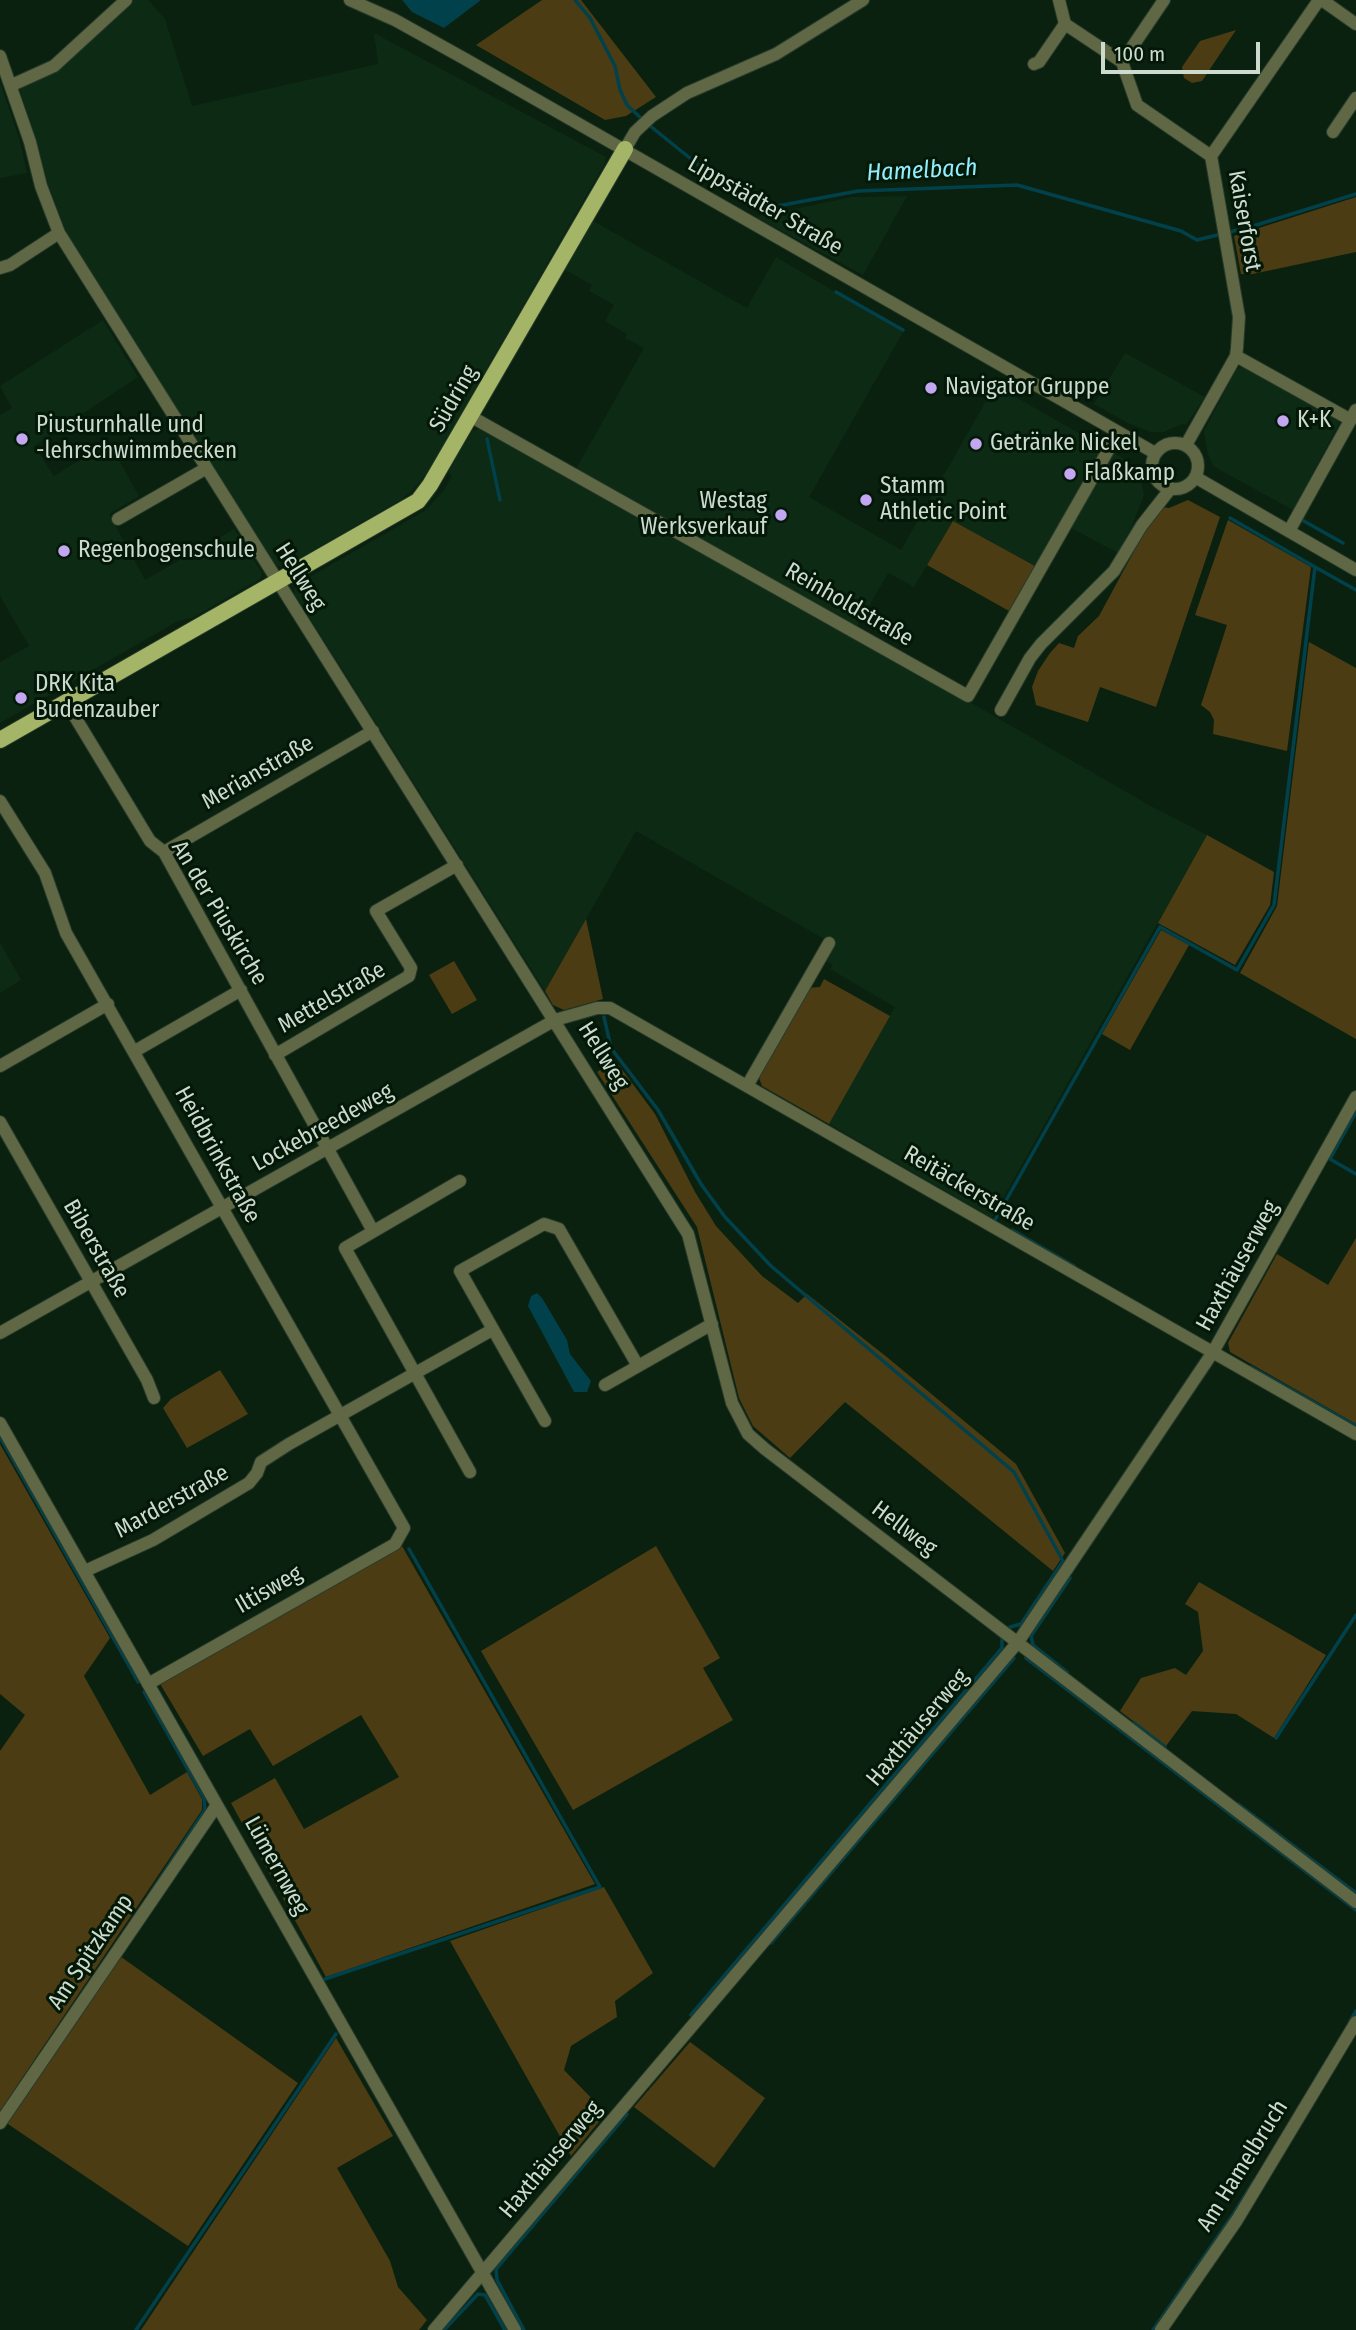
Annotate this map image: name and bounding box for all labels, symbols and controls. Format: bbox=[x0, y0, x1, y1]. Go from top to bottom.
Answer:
scale bar bbox=[1104, 28, 1263, 72]
text: 100 m bbox=[1114, 41, 1165, 67]
street label: Lippstädter Straße bbox=[683, 150, 847, 262]
water label: Hamelbach bbox=[866, 154, 978, 188]
street label: Kaiserforst bbox=[1222, 168, 1266, 274]
street label: Südring bbox=[424, 361, 484, 437]
place label: Navigator Gruppe bbox=[945, 374, 1109, 402]
marker: Navigator Gruppe bbox=[923, 380, 939, 396]
place label: K+K bbox=[1297, 407, 1331, 435]
place label: Piusturnhalle und -lehrschwimmbecken bbox=[36, 412, 237, 466]
marker: K+K bbox=[1275, 413, 1291, 429]
place label: Getränke Nickel bbox=[990, 430, 1138, 458]
marker: Piusturnhalle und -lehrschwimmbecken bbox=[14, 431, 30, 447]
marker: Getränke Nickel bbox=[968, 436, 984, 452]
place label: Flaßkamp bbox=[1084, 460, 1175, 488]
marker: Flaßkamp bbox=[1062, 466, 1078, 482]
place label: Stamm Athletic Point bbox=[880, 473, 1006, 527]
place label: Westag Werksverkauf bbox=[640, 488, 767, 542]
marker: Stamm Athletic Point bbox=[858, 492, 874, 508]
marker: Westag Werksverkauf bbox=[773, 507, 789, 523]
place label: Regenbogenschule bbox=[78, 537, 255, 565]
street label: Hellweg bbox=[269, 538, 331, 616]
marker: Regenbogenschule bbox=[56, 543, 72, 559]
street label: Reinholdstraße bbox=[780, 557, 918, 653]
place label: DRK Kita Budenzauber bbox=[35, 671, 159, 725]
marker: DRK Kita Budenzauber bbox=[13, 690, 29, 706]
street label: Merianstraße bbox=[197, 730, 319, 816]
street label: An der Piuskirche bbox=[165, 836, 273, 990]
street label: Mettelstraße bbox=[273, 956, 391, 1040]
street label: Hellweg bbox=[572, 1017, 634, 1095]
street label: Lockebreedeweg bbox=[248, 1078, 398, 1178]
street label: Heidbrinkstraße bbox=[168, 1082, 266, 1228]
street label: Reitäckerstraße bbox=[898, 1140, 1040, 1238]
street label: Biberstraße bbox=[57, 1195, 135, 1303]
street label: Haxthäuserweg bbox=[1191, 1196, 1285, 1336]
street label: Marderstraße bbox=[110, 1459, 234, 1545]
street label: Hellweg bbox=[866, 1496, 942, 1562]
street label: Iltisweg bbox=[231, 1560, 307, 1620]
street label: Haxthäuserweg bbox=[861, 1664, 975, 1792]
street label: Lümernweg bbox=[238, 1812, 314, 1920]
street label: Am Spitzkamp bbox=[42, 1889, 140, 2015]
street label: Am Hamelbruch bbox=[1192, 2095, 1294, 2237]
street label: Haxthäuserweg bbox=[494, 2096, 608, 2224]

